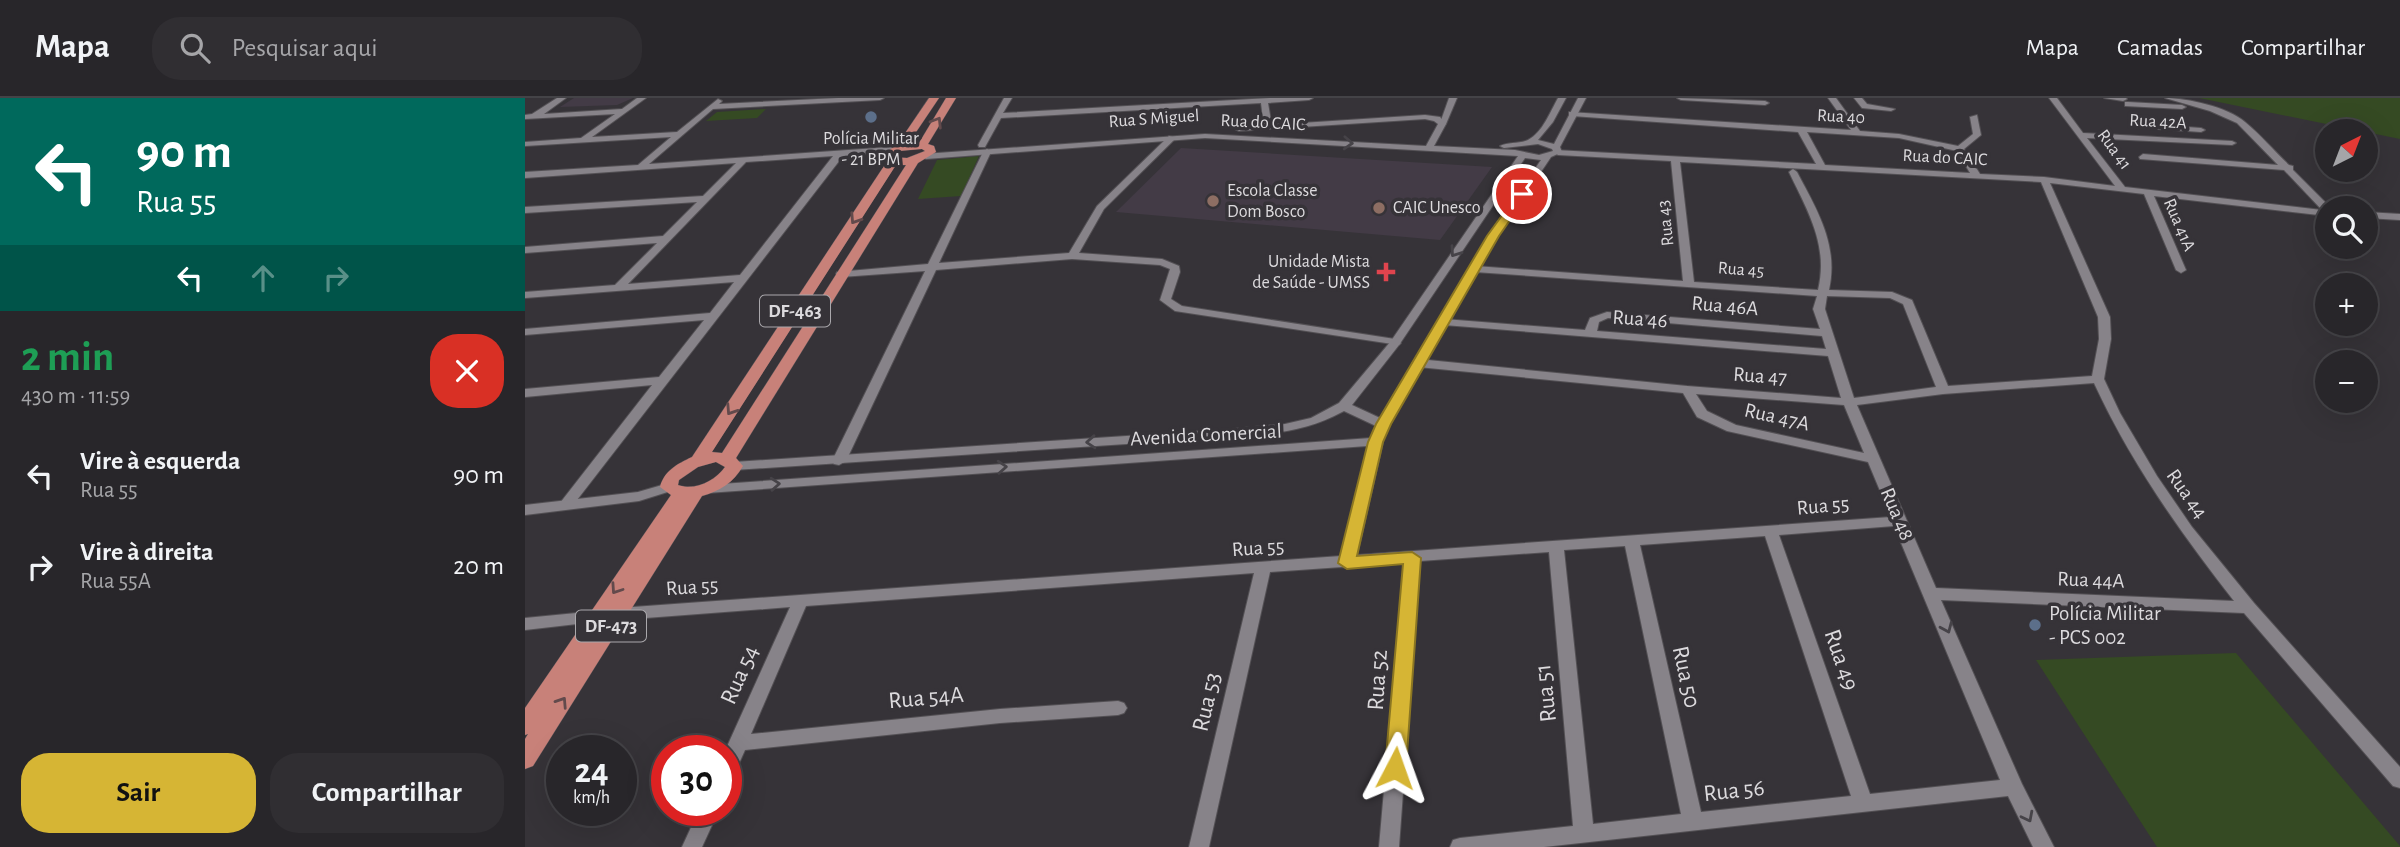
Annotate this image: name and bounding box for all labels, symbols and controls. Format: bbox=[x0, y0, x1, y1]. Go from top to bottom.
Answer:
search box bbox=[152, 17, 642, 80]
icon: search bbox=[176, 29, 214, 67]
text: Mapa bbox=[35, 31, 110, 64]
text: Pesquisar aqui bbox=[232, 35, 378, 61]
text: Mapa bbox=[2026, 36, 2079, 60]
text: Camadas bbox=[2117, 36, 2203, 60]
text: Compartilhar bbox=[2241, 36, 2365, 60]
street label: Rua S Miguel bbox=[1108, 107, 1200, 131]
street label: Rua 40 bbox=[1816, 107, 1866, 127]
marker: Polícia Militar - 21 BPM bbox=[863, 109, 879, 125]
street label: Rua do CAIC bbox=[1220, 112, 1306, 134]
street label: Rua 42A bbox=[2129, 112, 2188, 133]
one-way arrow bbox=[928, 116, 941, 129]
north arrow bbox=[2315, 119, 2378, 182]
map controls bbox=[2315, 119, 2378, 413]
icon: left bbox=[21, 126, 112, 217]
street label: Rua 41 bbox=[2094, 127, 2134, 173]
text: 90 m bbox=[136, 128, 232, 177]
place label: Polícia Militar - 21 BPM bbox=[823, 130, 919, 169]
one-way arrow bbox=[1343, 135, 1354, 150]
street label: Rua do CAIC bbox=[1902, 147, 1988, 169]
pin bbox=[1492, 164, 1552, 224]
icon: arrive bbox=[1503, 175, 1541, 213]
place label: Escola Classe Dom Bosco bbox=[1227, 182, 1318, 221]
text: Rua 55 bbox=[136, 186, 216, 218]
marker: Escola Classe Dom Bosco bbox=[1205, 193, 1221, 209]
street label: Rua 41A bbox=[2160, 196, 2198, 255]
button: search bbox=[2315, 196, 2378, 259]
place label: CAIC Unesco bbox=[1393, 199, 1481, 217]
street label: Rua 43 bbox=[1655, 199, 1677, 247]
marker: CAIC Unesco bbox=[1371, 200, 1387, 216]
one-way arrow bbox=[850, 211, 863, 224]
one-way arrow bbox=[1451, 244, 1463, 257]
place label: Unidade Mista de Saúde - UMSS bbox=[1252, 253, 1370, 292]
icon: left bbox=[171, 259, 209, 297]
icon: ahead bbox=[244, 259, 282, 297]
icon: right bbox=[317, 259, 355, 297]
street label: Rua 45 bbox=[1717, 259, 1765, 281]
marker: Unidade Mista de Saúde - UMSS bbox=[1376, 262, 1396, 282]
button: + bbox=[2315, 273, 2378, 336]
street label: Rua 46A bbox=[1691, 293, 1759, 319]
road number: DF-463 bbox=[760, 295, 830, 326]
street label: Rua 46 bbox=[1612, 307, 1668, 331]
button: close bbox=[430, 334, 504, 408]
text: 2 min bbox=[21, 336, 114, 378]
button: − bbox=[2315, 350, 2378, 413]
street label: Rua 47 bbox=[1732, 364, 1788, 388]
text: 430 m · 11:59 bbox=[21, 385, 130, 408]
street label: Rua 47A bbox=[1742, 399, 1812, 435]
one-way arrow bbox=[726, 402, 739, 415]
street label: Avenida Comercial bbox=[1130, 421, 1282, 449]
one-way arrow bbox=[1085, 434, 1096, 449]
text: Vire à esquerda bbox=[80, 448, 241, 474]
icon: left bbox=[21, 457, 59, 495]
one-way arrow bbox=[996, 460, 1007, 475]
text: 90 m bbox=[453, 462, 504, 488]
street label: Rua 44 bbox=[2163, 465, 2211, 523]
one-way arrow bbox=[770, 476, 781, 491]
text: Rua 55 bbox=[80, 479, 138, 502]
street label: Rua 48 bbox=[1877, 485, 1917, 543]
street label: Rua 55 bbox=[1796, 493, 1850, 519]
street label: Rua 55 bbox=[1231, 536, 1285, 560]
text: Vire à direita bbox=[80, 539, 214, 565]
icon: right bbox=[21, 548, 59, 586]
text: 20 m bbox=[453, 553, 504, 579]
street label: Rua 44A bbox=[2057, 568, 2125, 592]
text: Rua 55A bbox=[80, 570, 151, 593]
street label: Rua 55 bbox=[665, 575, 719, 599]
one-way arrow bbox=[612, 581, 624, 594]
place label: Polícia Militar - PCS 002 bbox=[2049, 603, 2161, 648]
road number: DF-473 bbox=[576, 610, 646, 642]
marker: Polícia Militar - PCS 002 bbox=[2027, 617, 2043, 633]
one-way arrow bbox=[1939, 621, 1953, 634]
street label: Rua 49 bbox=[1819, 626, 1863, 694]
street label: Rua 54 bbox=[716, 642, 764, 708]
street label: Rua 50 bbox=[1668, 644, 1704, 710]
street label: Rua 52 bbox=[1364, 649, 1392, 711]
street label: Rua 51 bbox=[1531, 663, 1561, 723]
street label: Rua 53 bbox=[1189, 670, 1225, 734]
street label: Rua 54A bbox=[887, 683, 965, 713]
one-way arrow bbox=[554, 696, 567, 709]
position arrow bbox=[1358, 731, 1432, 805]
speed limit sign: 30 bbox=[651, 735, 742, 826]
button: Sair bbox=[21, 753, 256, 833]
button: Compartilhar bbox=[270, 753, 504, 833]
text: 24 bbox=[574, 754, 609, 789]
street label: Rua 56 bbox=[1702, 776, 1766, 806]
text: km/h bbox=[573, 789, 610, 807]
one-way arrow bbox=[2020, 810, 2034, 822]

